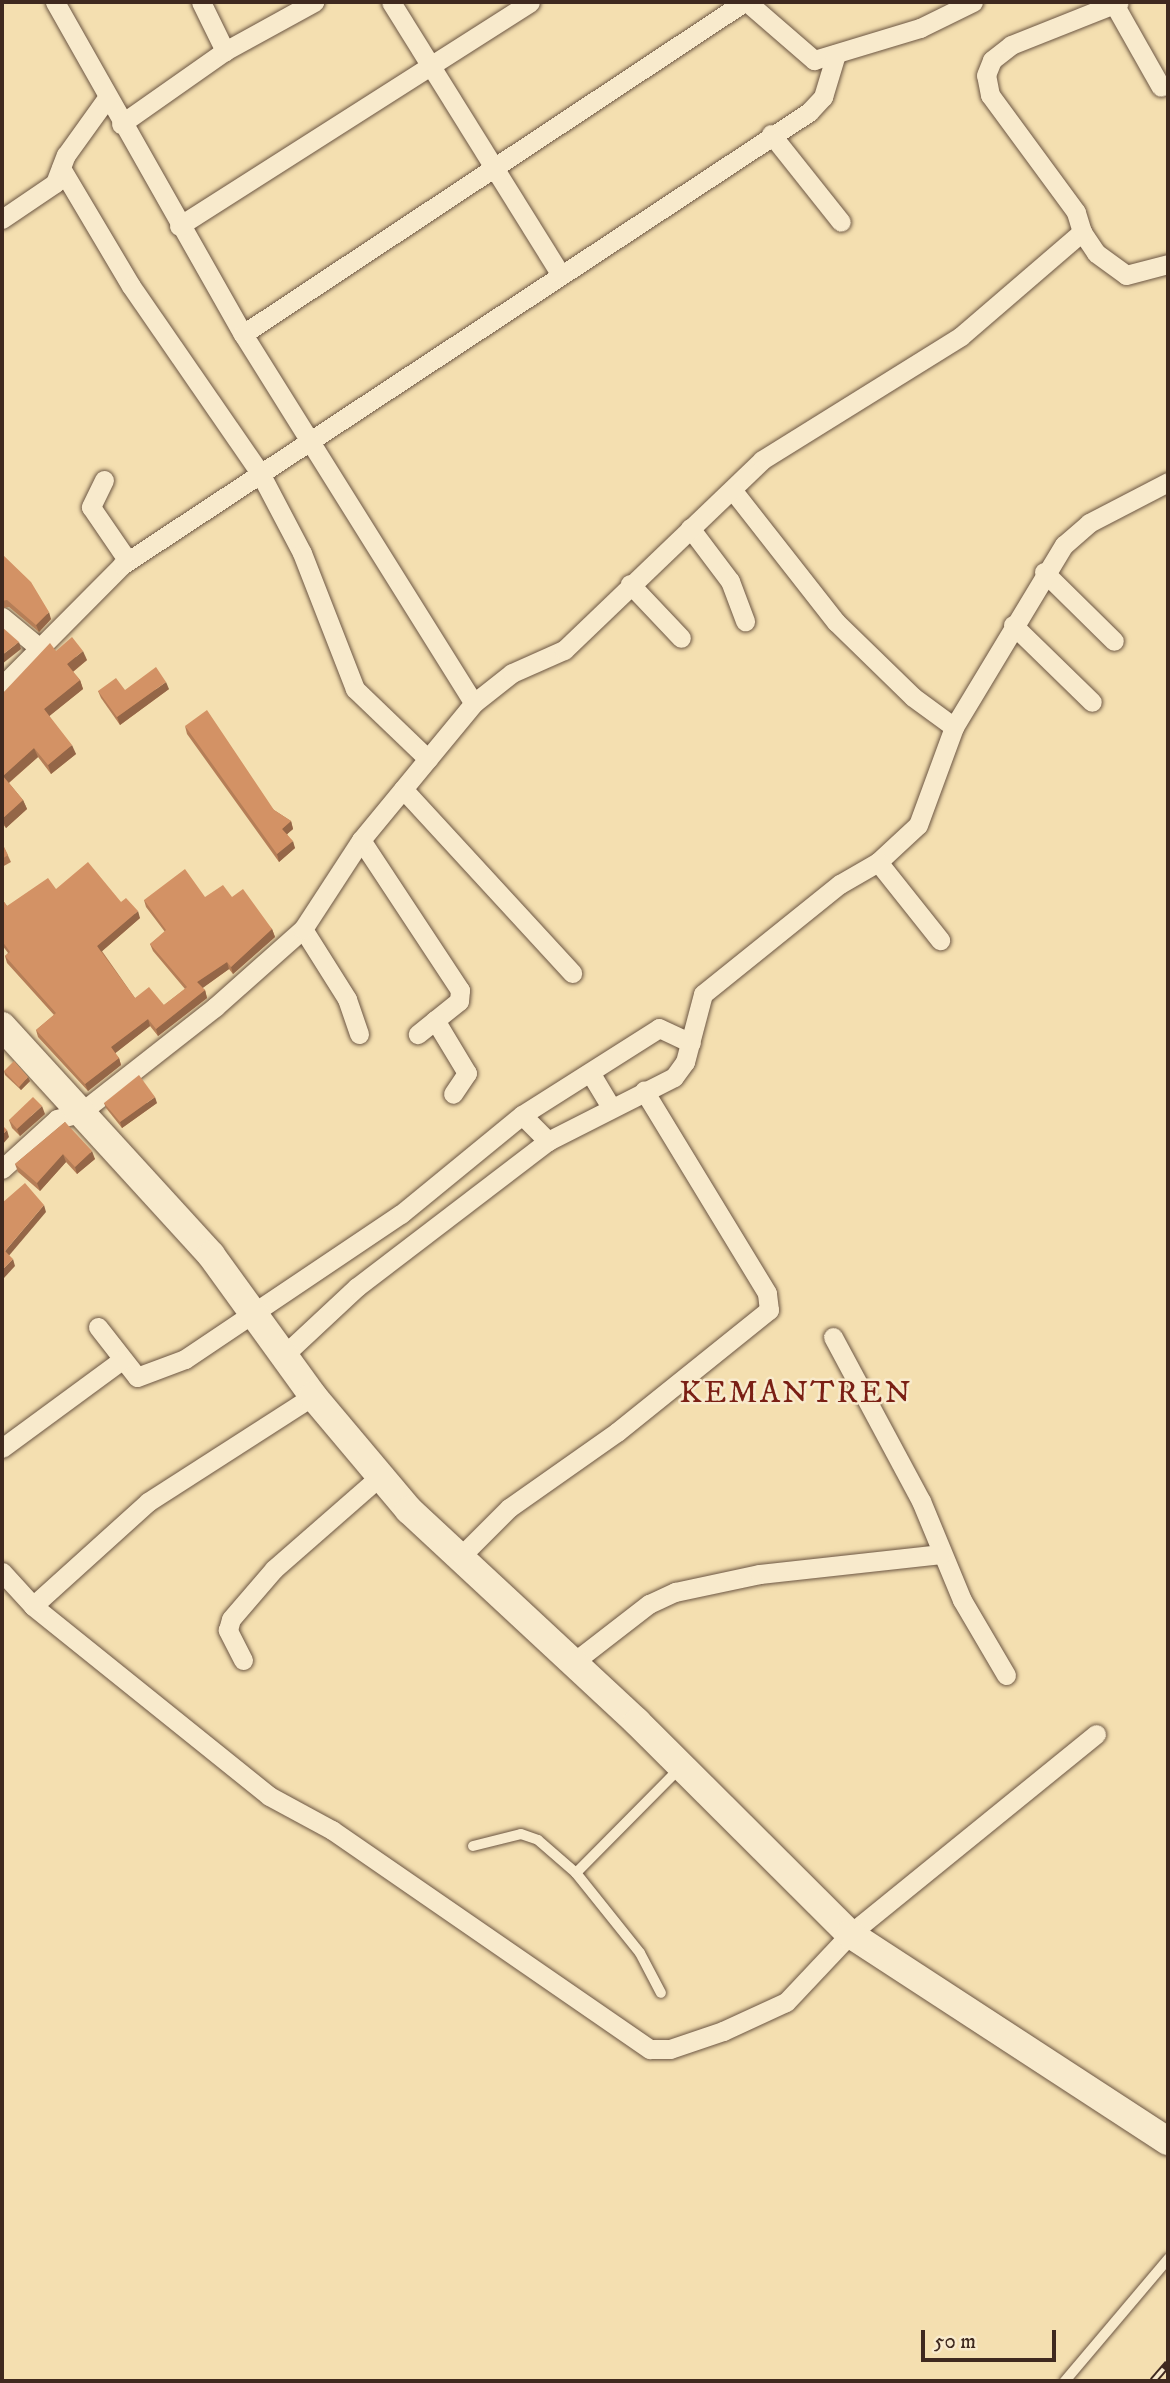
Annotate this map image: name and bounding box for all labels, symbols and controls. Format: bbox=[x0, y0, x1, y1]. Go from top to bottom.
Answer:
district label: KEMANTREN bbox=[680, 1374, 912, 1412]
scale bar bbox=[925, 2316, 1060, 2360]
text: 50 m bbox=[934, 2329, 976, 2355]

